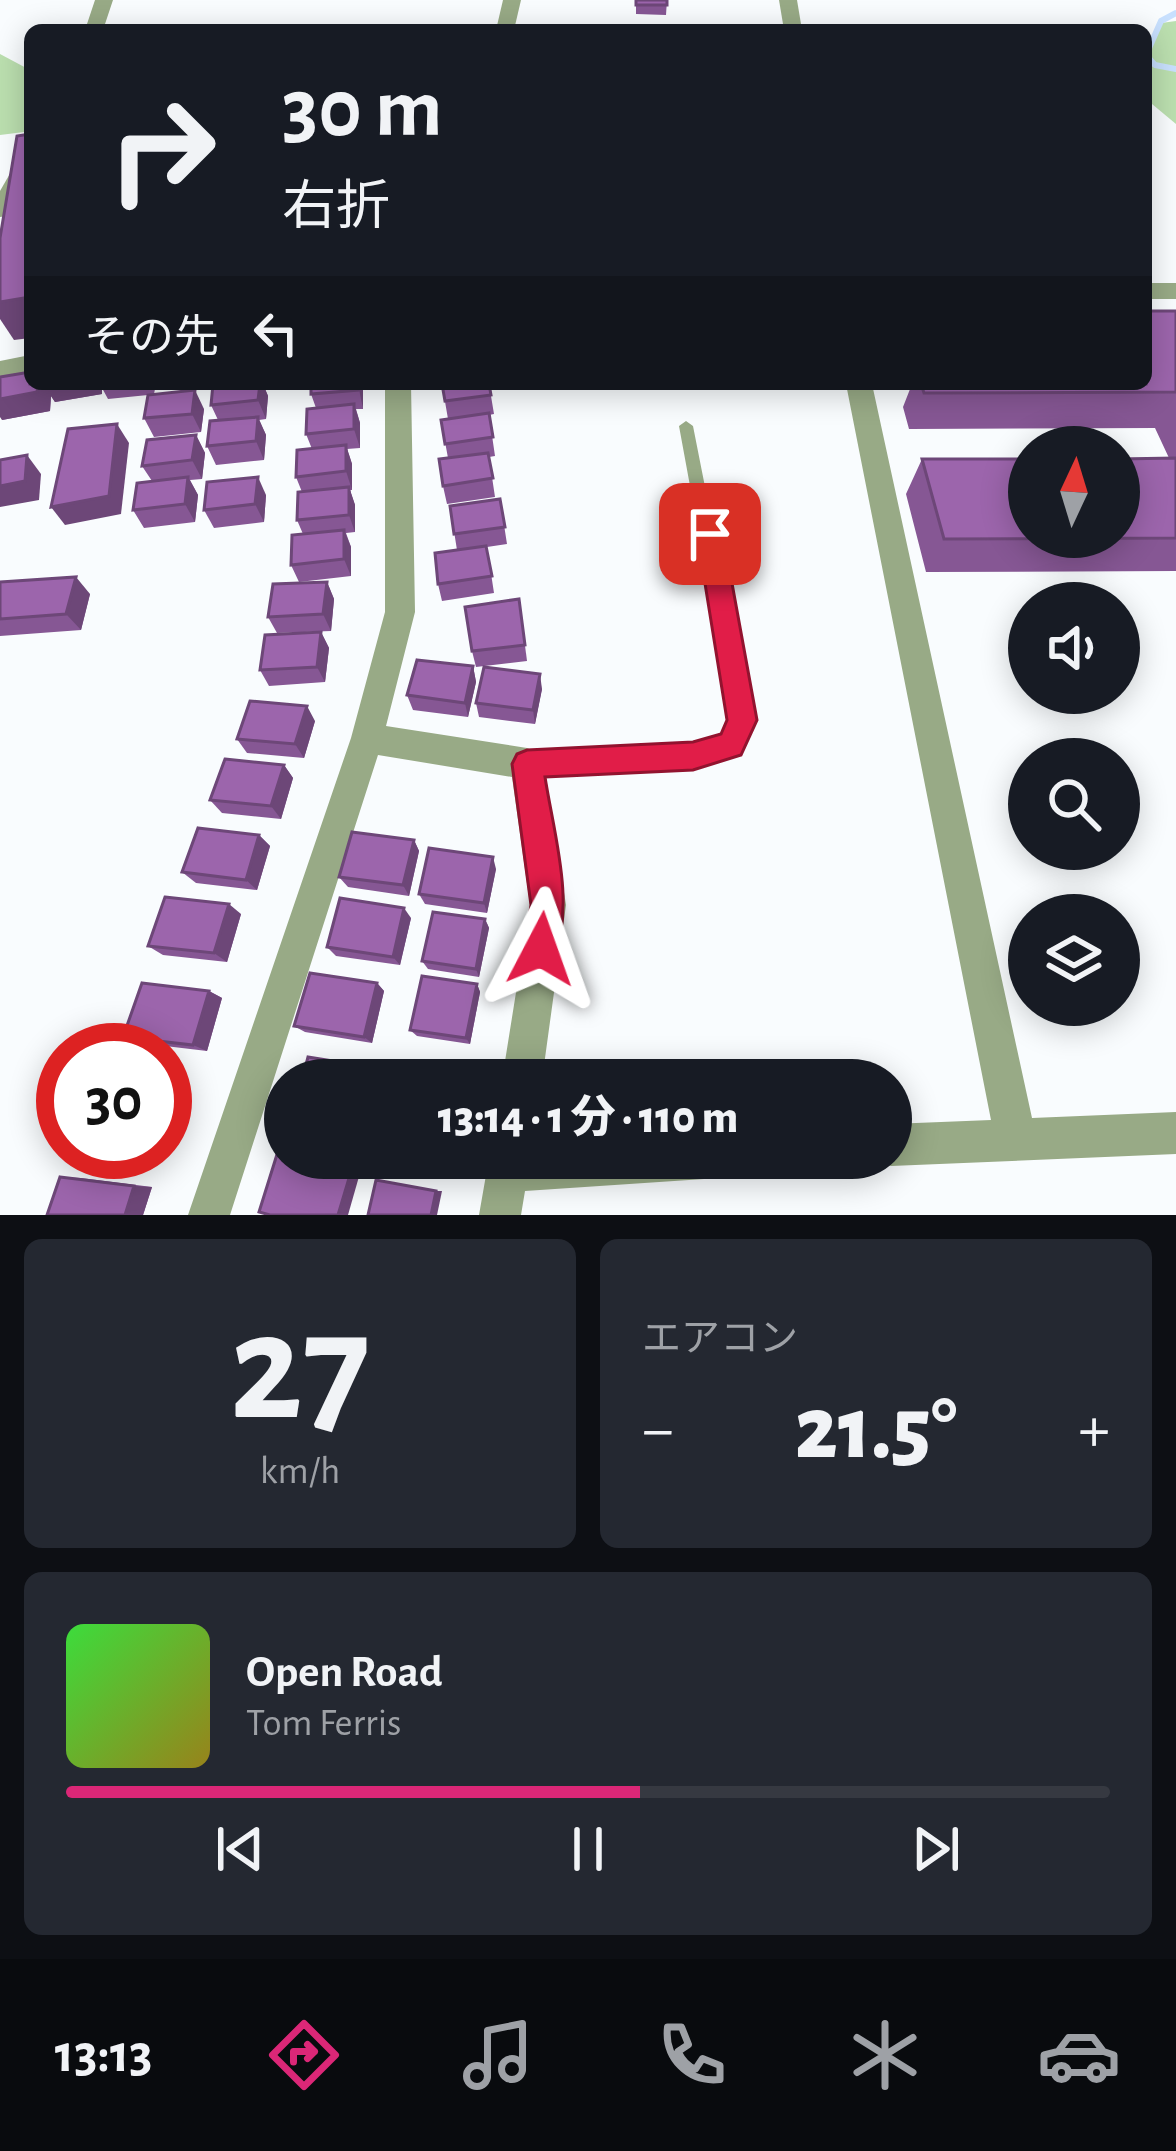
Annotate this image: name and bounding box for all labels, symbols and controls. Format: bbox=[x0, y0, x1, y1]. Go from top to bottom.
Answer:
text: 30 m bbox=[282, 68, 442, 152]
icon: right bbox=[84, 72, 240, 228]
text: 右折 bbox=[282, 181, 390, 235]
icon: left bbox=[243, 300, 309, 366]
text: その先 bbox=[84, 316, 219, 361]
north arrow bbox=[1008, 426, 1140, 558]
map controls bbox=[1008, 426, 1140, 1026]
pin bbox=[659, 483, 761, 585]
icon: arrive bbox=[677, 501, 743, 567]
button: sound bbox=[1008, 582, 1140, 714]
button: search bbox=[1008, 738, 1140, 870]
position arrow bbox=[478, 886, 604, 1012]
button: layers bbox=[1008, 894, 1140, 1026]
speed limit sign: 30 bbox=[36, 1023, 192, 1179]
text: 13:14 · 1 分 · 110 m bbox=[438, 1096, 738, 1141]
text: 27 bbox=[230, 1292, 370, 1448]
text: エアコン bbox=[642, 1320, 798, 1359]
text: 21.5° bbox=[795, 1385, 957, 1475]
text: − bbox=[642, 1397, 674, 1463]
text: + bbox=[1078, 1397, 1110, 1463]
text: km/h bbox=[260, 1452, 340, 1491]
text: Open Road bbox=[246, 1650, 443, 1695]
text: Tom Ferris bbox=[246, 1704, 402, 1743]
icon: previous bbox=[207, 1816, 273, 1882]
icon: pause bbox=[555, 1816, 621, 1882]
icon: next bbox=[903, 1816, 969, 1882]
icon: directions bbox=[262, 2013, 346, 2097]
icon: music bbox=[456, 2013, 540, 2097]
icon: phone bbox=[650, 2013, 734, 2097]
icon: climate bbox=[843, 2013, 927, 2097]
icon: car bbox=[1037, 2013, 1121, 2097]
text: 13:13 bbox=[55, 2028, 153, 2082]

